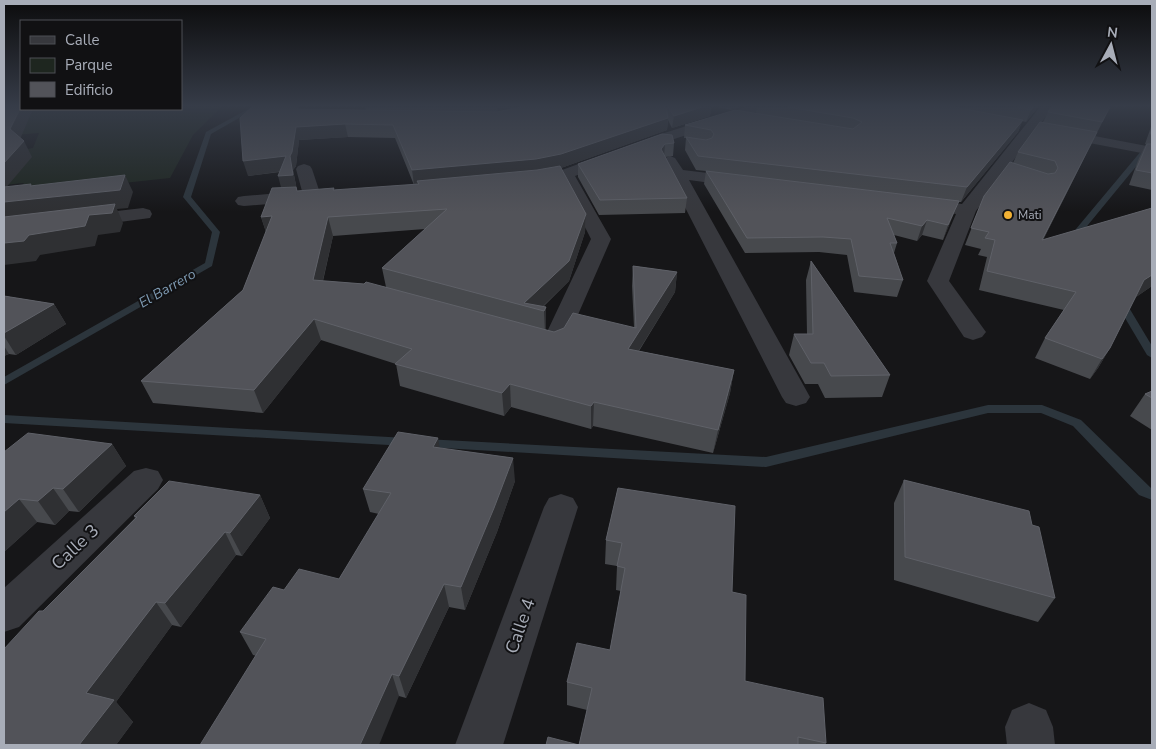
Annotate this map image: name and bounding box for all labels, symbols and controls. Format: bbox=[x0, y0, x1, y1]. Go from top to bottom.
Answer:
legend bbox=[20, 20, 182, 110]
north arrow bbox=[1086, 20, 1136, 70]
text: N bbox=[1106, 23, 1119, 43]
text: Calle bbox=[65, 30, 100, 50]
text: Parque bbox=[65, 55, 113, 75]
text: Edificio bbox=[65, 80, 113, 100]
place label: Mati bbox=[1018, 207, 1042, 223]
marker: Mati bbox=[1002, 209, 1014, 221]
water label: El Barrero bbox=[135, 264, 199, 312]
street label: Calle 3 bbox=[46, 519, 104, 575]
street label: Calle 4 bbox=[499, 595, 541, 657]

